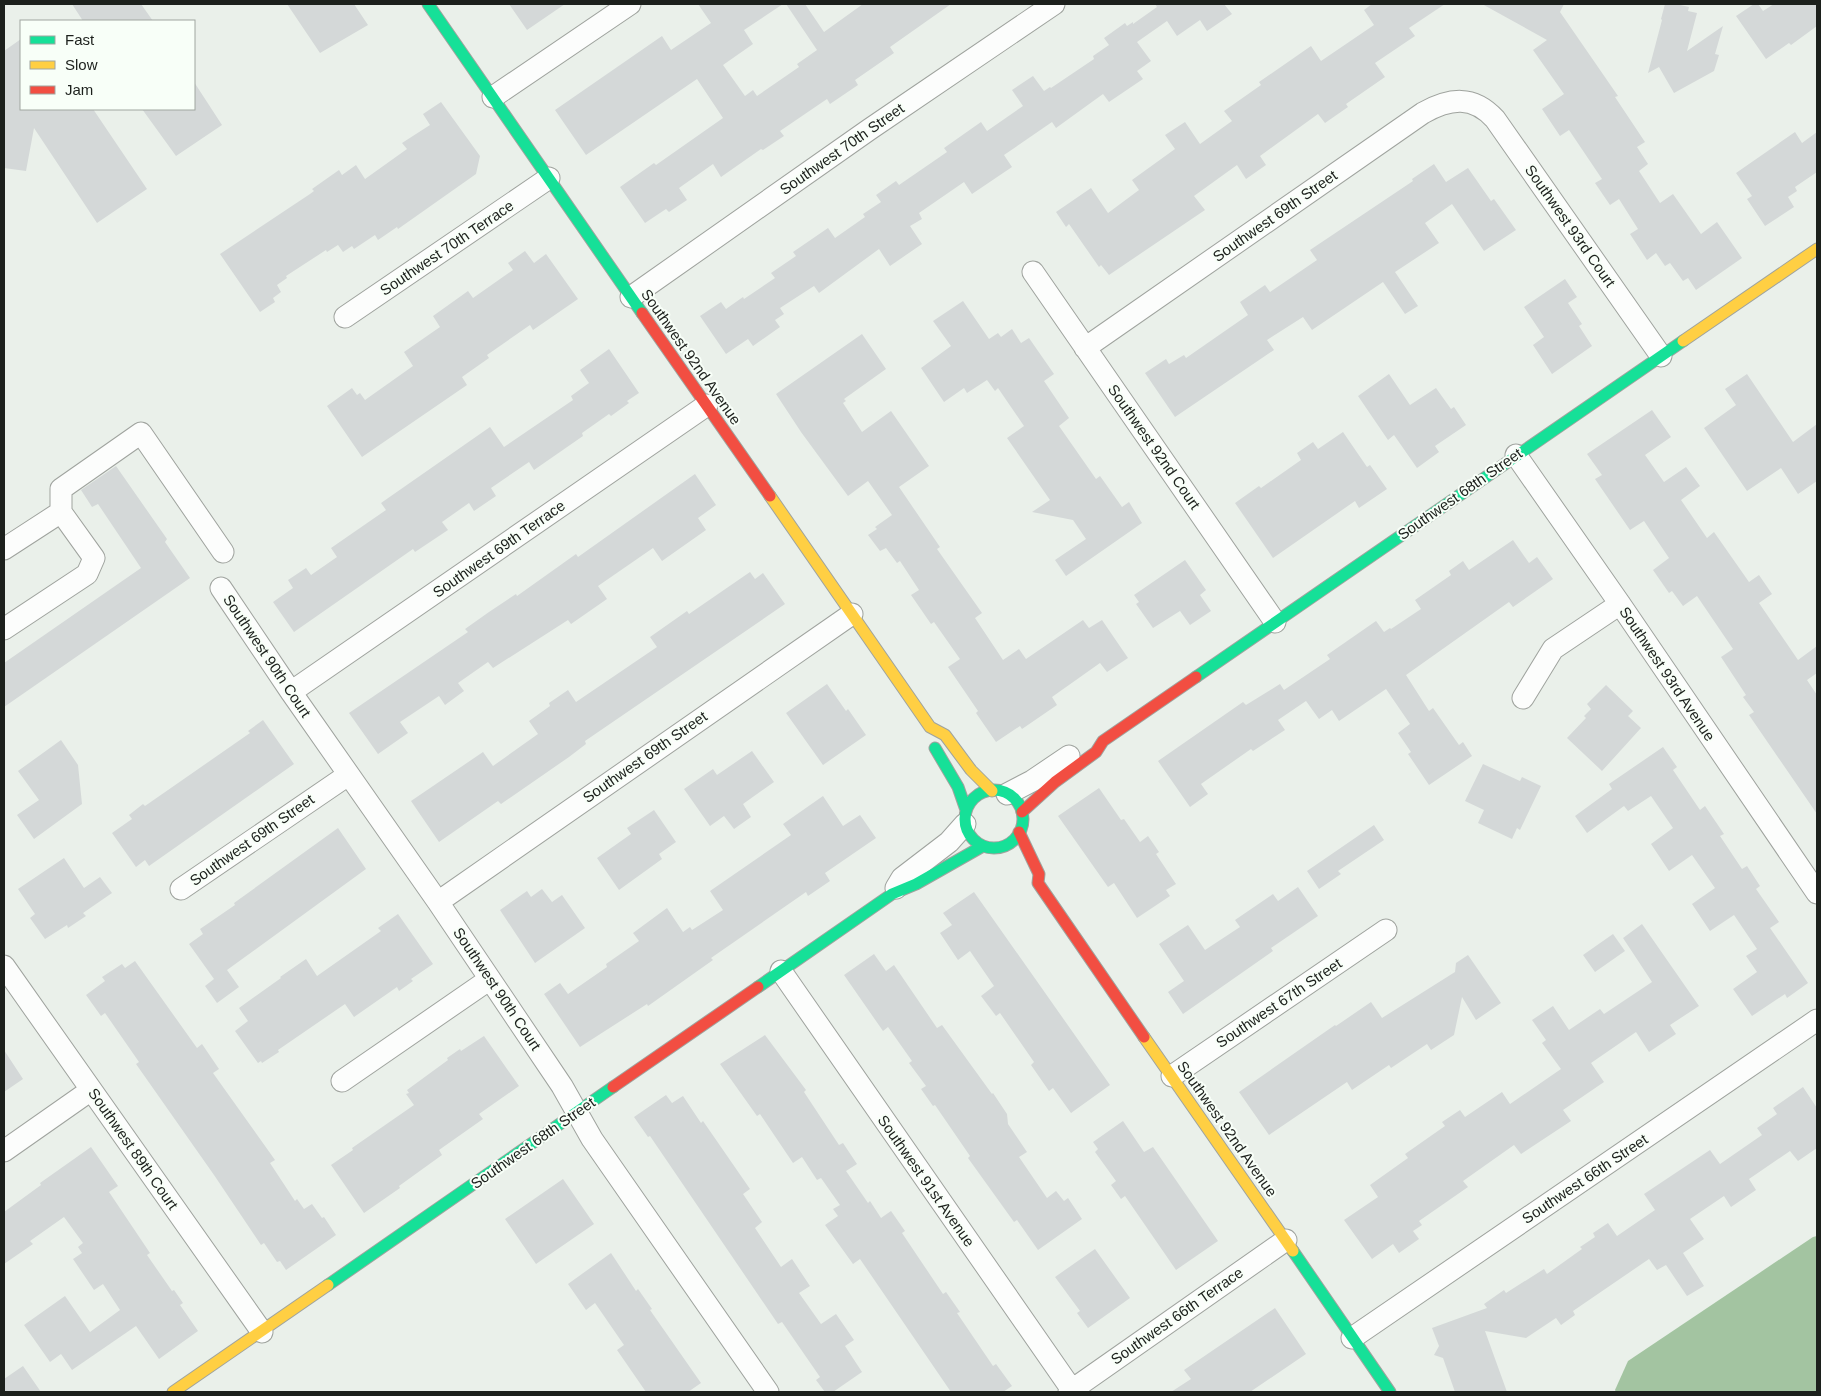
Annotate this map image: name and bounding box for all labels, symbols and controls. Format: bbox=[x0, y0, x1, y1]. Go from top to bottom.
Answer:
legend bbox=[20, 20, 195, 110]
text: Fast bbox=[65, 31, 95, 48]
text: Slow bbox=[65, 56, 98, 73]
text: Jam bbox=[65, 81, 93, 98]
street label: Southwest 70th Street bbox=[776, 99, 908, 198]
street label: Southwest 93rd Court bbox=[1522, 161, 1619, 291]
street label: Southwest 69th Street bbox=[1209, 166, 1341, 265]
street label: Southwest 70th Terrace bbox=[377, 197, 517, 299]
street label: Southwest 92nd Avenue bbox=[638, 286, 745, 428]
street label: Southwest 92nd Court bbox=[1105, 381, 1204, 513]
street label: Southwest 68th Street bbox=[1394, 444, 1526, 543]
street label: Southwest 69th Terrace bbox=[429, 497, 568, 601]
street label: Southwest 90th Court bbox=[220, 591, 315, 721]
street label: Southwest 93rd Avenue bbox=[1616, 603, 1719, 744]
street label: Southwest 69th Street bbox=[579, 707, 711, 806]
street label: Southwest 69th Street bbox=[186, 790, 318, 889]
street label: Southwest 90th Court bbox=[450, 924, 545, 1054]
street label: Southwest 67th Street bbox=[1213, 954, 1345, 1051]
street label: Southwest 92nd Avenue bbox=[1174, 1058, 1281, 1200]
street label: Southwest 89th Court bbox=[85, 1085, 182, 1213]
street label: Southwest 68th Street bbox=[467, 1093, 599, 1192]
street label: Southwest 91st Avenue bbox=[875, 1112, 978, 1250]
street label: Southwest 66th Street bbox=[1519, 1130, 1651, 1227]
street label: Southwest 66th Terrace bbox=[1107, 1264, 1246, 1368]

